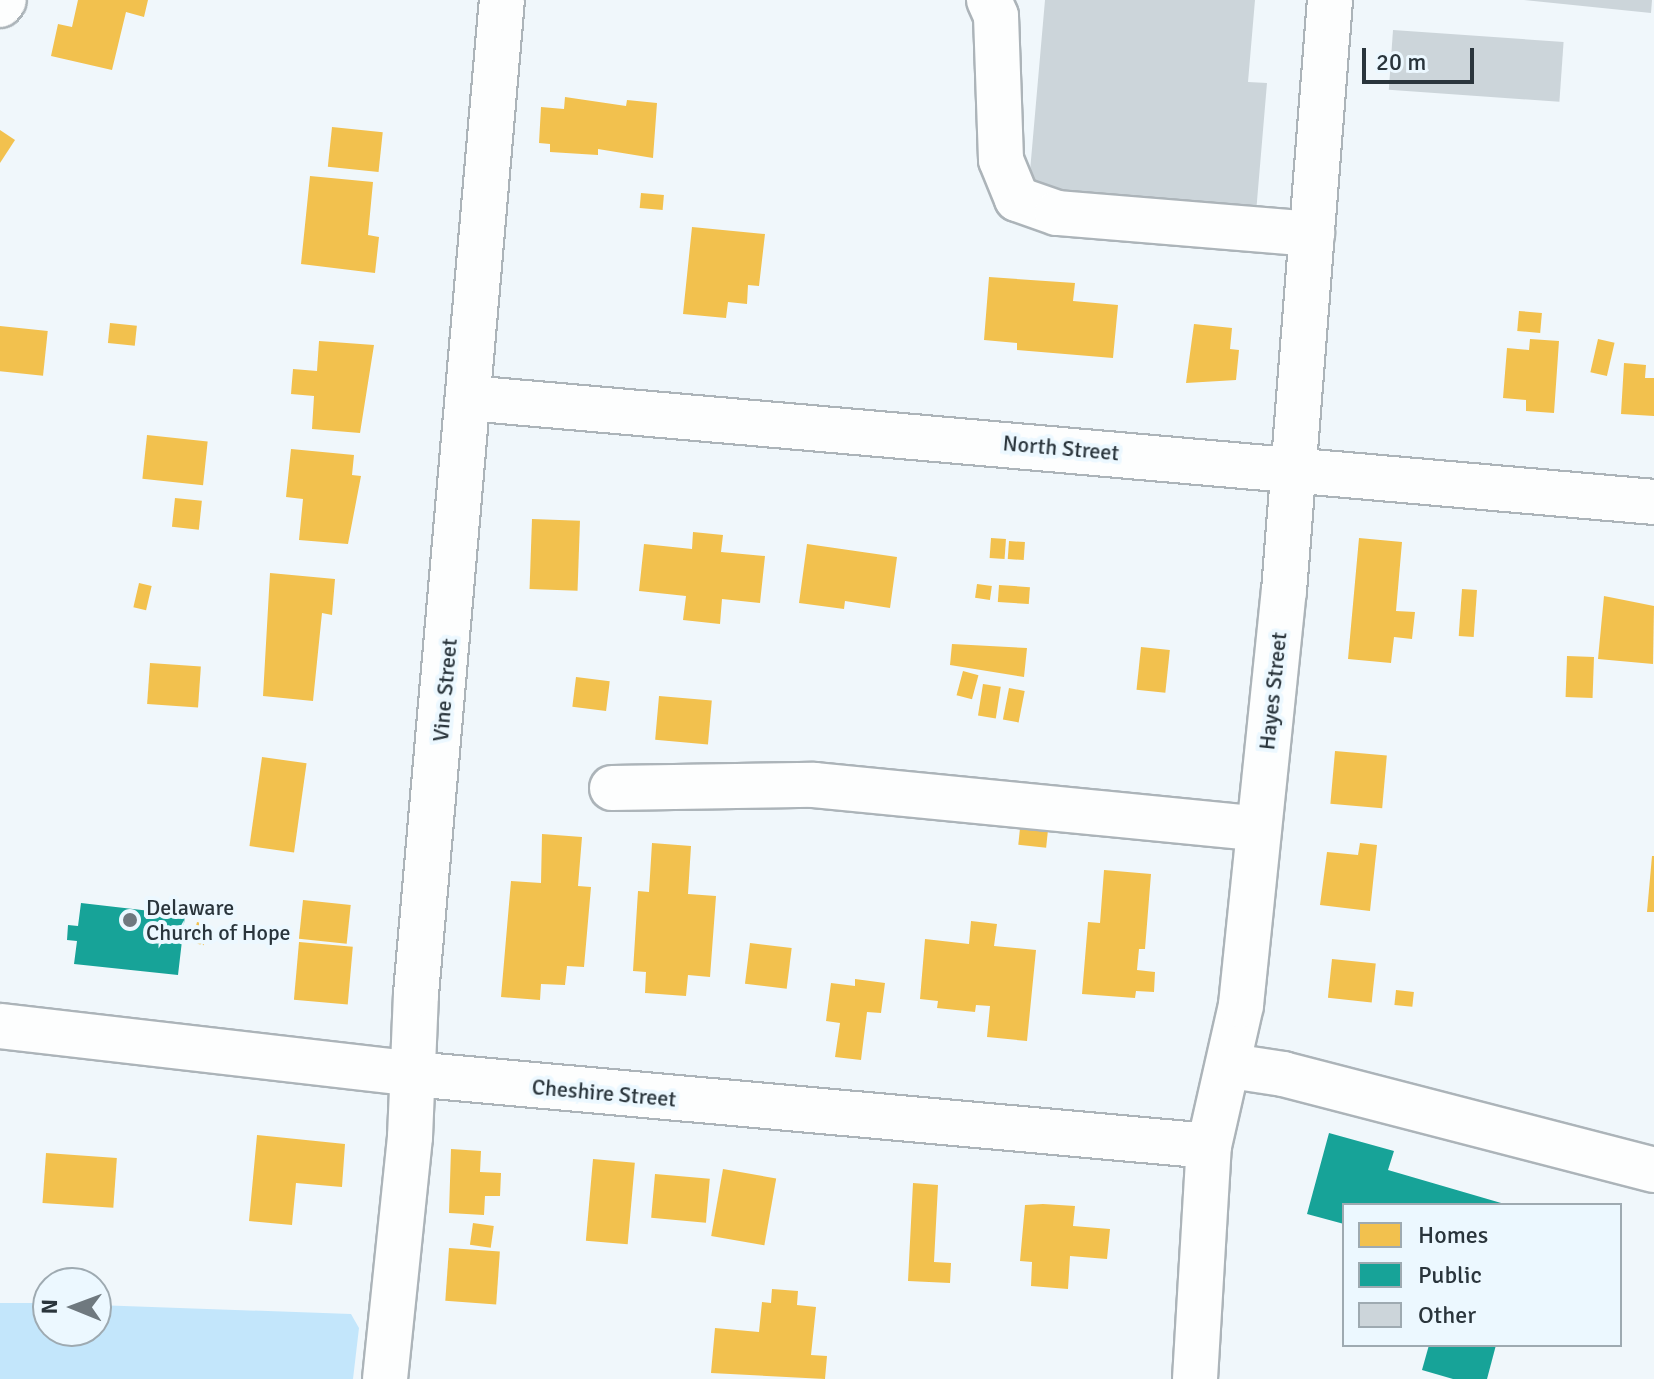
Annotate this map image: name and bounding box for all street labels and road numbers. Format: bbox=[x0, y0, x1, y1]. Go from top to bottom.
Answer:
street label: North Street bbox=[1002, 430, 1120, 466]
street label: Hayes Street bbox=[1254, 631, 1292, 751]
street label: Vine Street bbox=[427, 637, 463, 743]
street label: Cheshire Street bbox=[531, 1074, 677, 1112]

